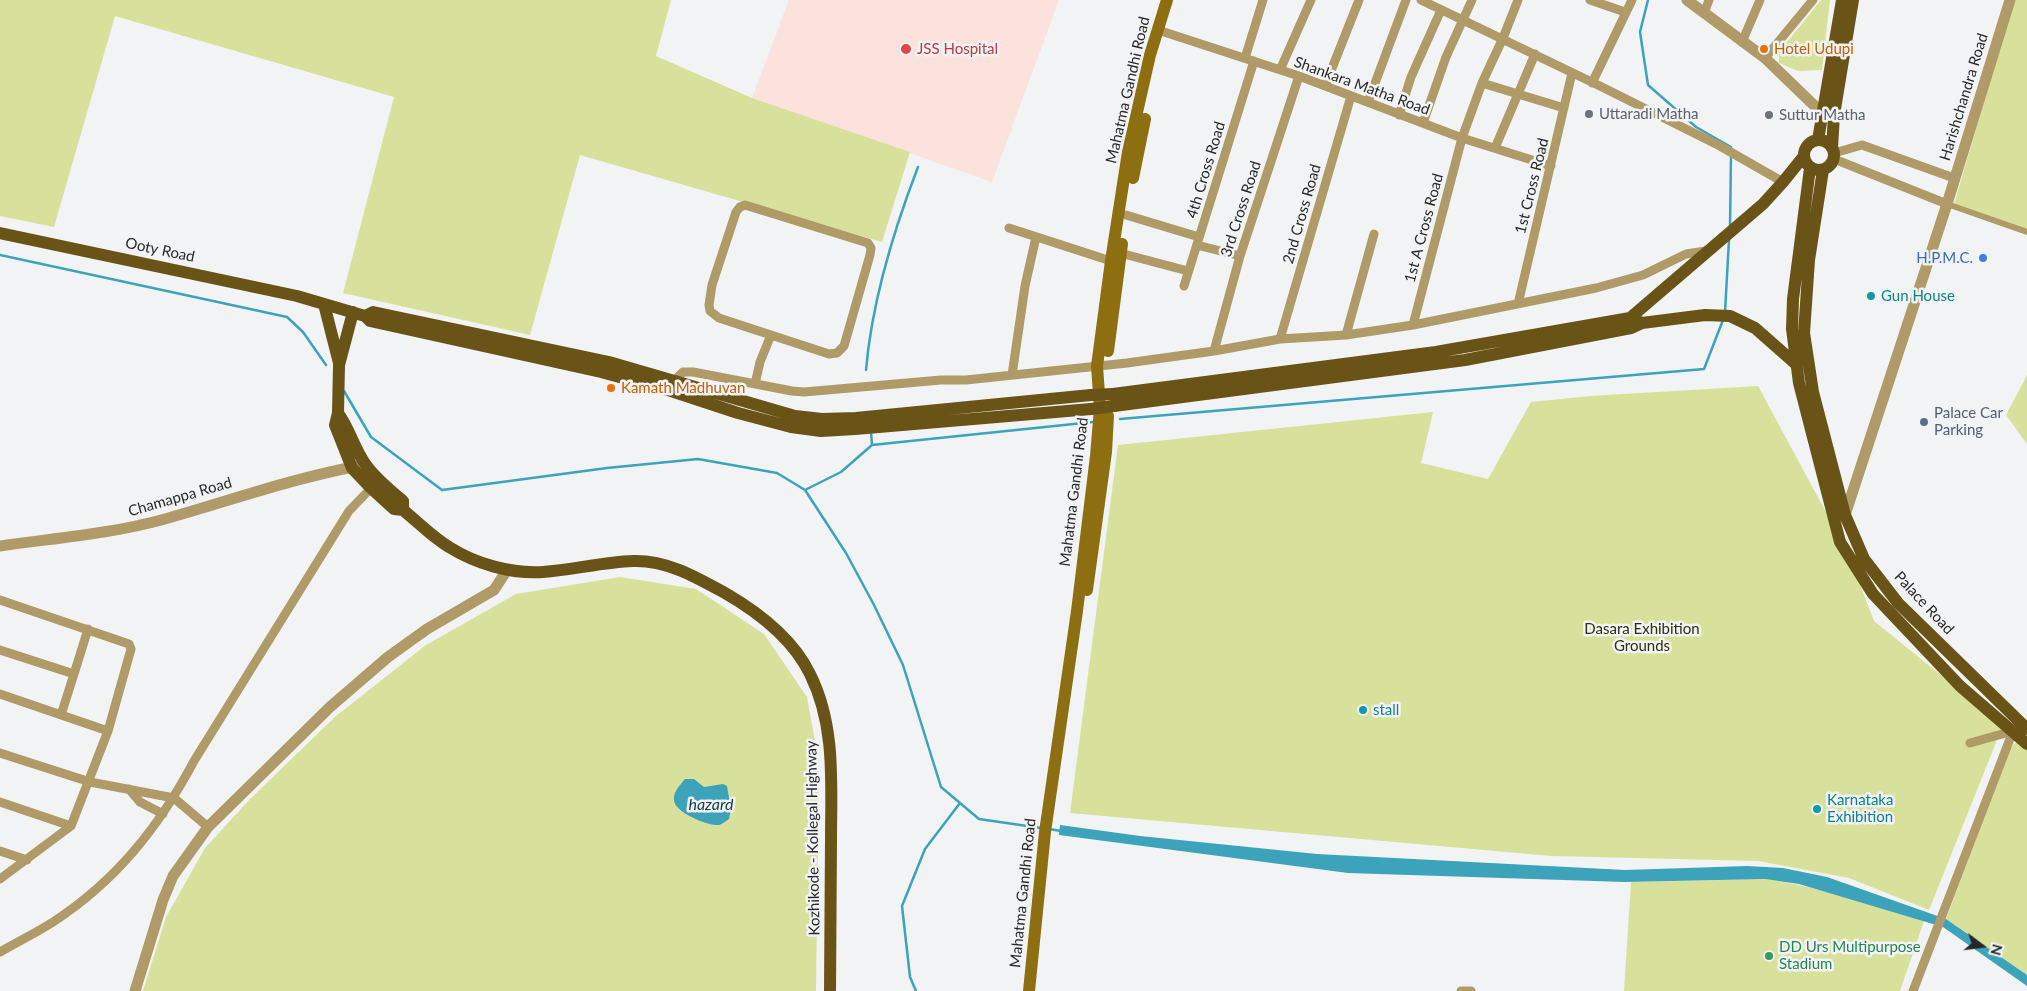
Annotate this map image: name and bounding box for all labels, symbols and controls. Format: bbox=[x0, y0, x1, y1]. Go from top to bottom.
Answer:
street label: Mahatma Gandhi Road bbox=[1102, 15, 1154, 165]
street label: Harishchandra Road bbox=[1936, 31, 1992, 163]
place label: JSS Hospital bbox=[917, 40, 998, 58]
place label: Hotel Udupi bbox=[1774, 40, 1854, 58]
marker: JSS Hospital bbox=[899, 42, 913, 56]
marker: Hotel Udupi bbox=[1758, 43, 1770, 55]
street label: Shankara Matha Road bbox=[1292, 53, 1432, 119]
place label: Uttaradi Matha bbox=[1599, 105, 1698, 123]
place label: Suttur Matha bbox=[1779, 106, 1866, 124]
marker: Uttaradi Matha bbox=[1583, 108, 1595, 120]
marker: Suttur Matha bbox=[1763, 109, 1775, 121]
street label: 4th Cross Road bbox=[1183, 120, 1229, 220]
street label: 1st Cross Road bbox=[1511, 136, 1553, 236]
street label: 3rd Cross Road bbox=[1217, 159, 1265, 259]
street label: 2nd Cross Road bbox=[1279, 162, 1325, 266]
street label: 1st A Cross Road bbox=[1401, 172, 1447, 284]
street label: Ooty Road bbox=[124, 234, 196, 266]
place label: H.P.M.C. bbox=[1916, 249, 1973, 267]
marker: H.P.M.C. bbox=[1977, 252, 1989, 264]
place label: Gun House bbox=[1881, 287, 1955, 305]
marker: Gun House bbox=[1865, 290, 1877, 302]
place label: Kamath Madhuvan bbox=[621, 379, 745, 397]
marker: Kamath Madhuvan bbox=[605, 382, 617, 394]
place label: Palace Car Parking bbox=[1934, 404, 2003, 439]
street label: Mahatma Gandhi Road bbox=[1056, 416, 1092, 568]
marker: Palace Car Parking bbox=[1918, 416, 1930, 428]
street label: Chamappa Road bbox=[126, 474, 234, 520]
street label: Palace Road bbox=[1890, 568, 1958, 638]
park label: Dasara Exhibition Grounds bbox=[1584, 620, 1700, 655]
place label: stall bbox=[1373, 701, 1399, 719]
marker: stall bbox=[1357, 704, 1369, 716]
street label: Kozhikode - Kollegal Highway bbox=[802, 740, 824, 936]
place label: Karnataka Exhibition bbox=[1827, 791, 1893, 826]
water label: hazard bbox=[688, 795, 734, 815]
marker: Karnataka Exhibition bbox=[1811, 803, 1823, 815]
street label: Mahatma Gandhi Road bbox=[1006, 817, 1040, 969]
north arrow bbox=[1957, 921, 2007, 971]
place label: DD Urs Multipurpose Stadium bbox=[1779, 938, 1921, 973]
text: N bbox=[1987, 943, 2007, 957]
marker: DD Urs Multipurpose Stadium bbox=[1763, 950, 1775, 962]

